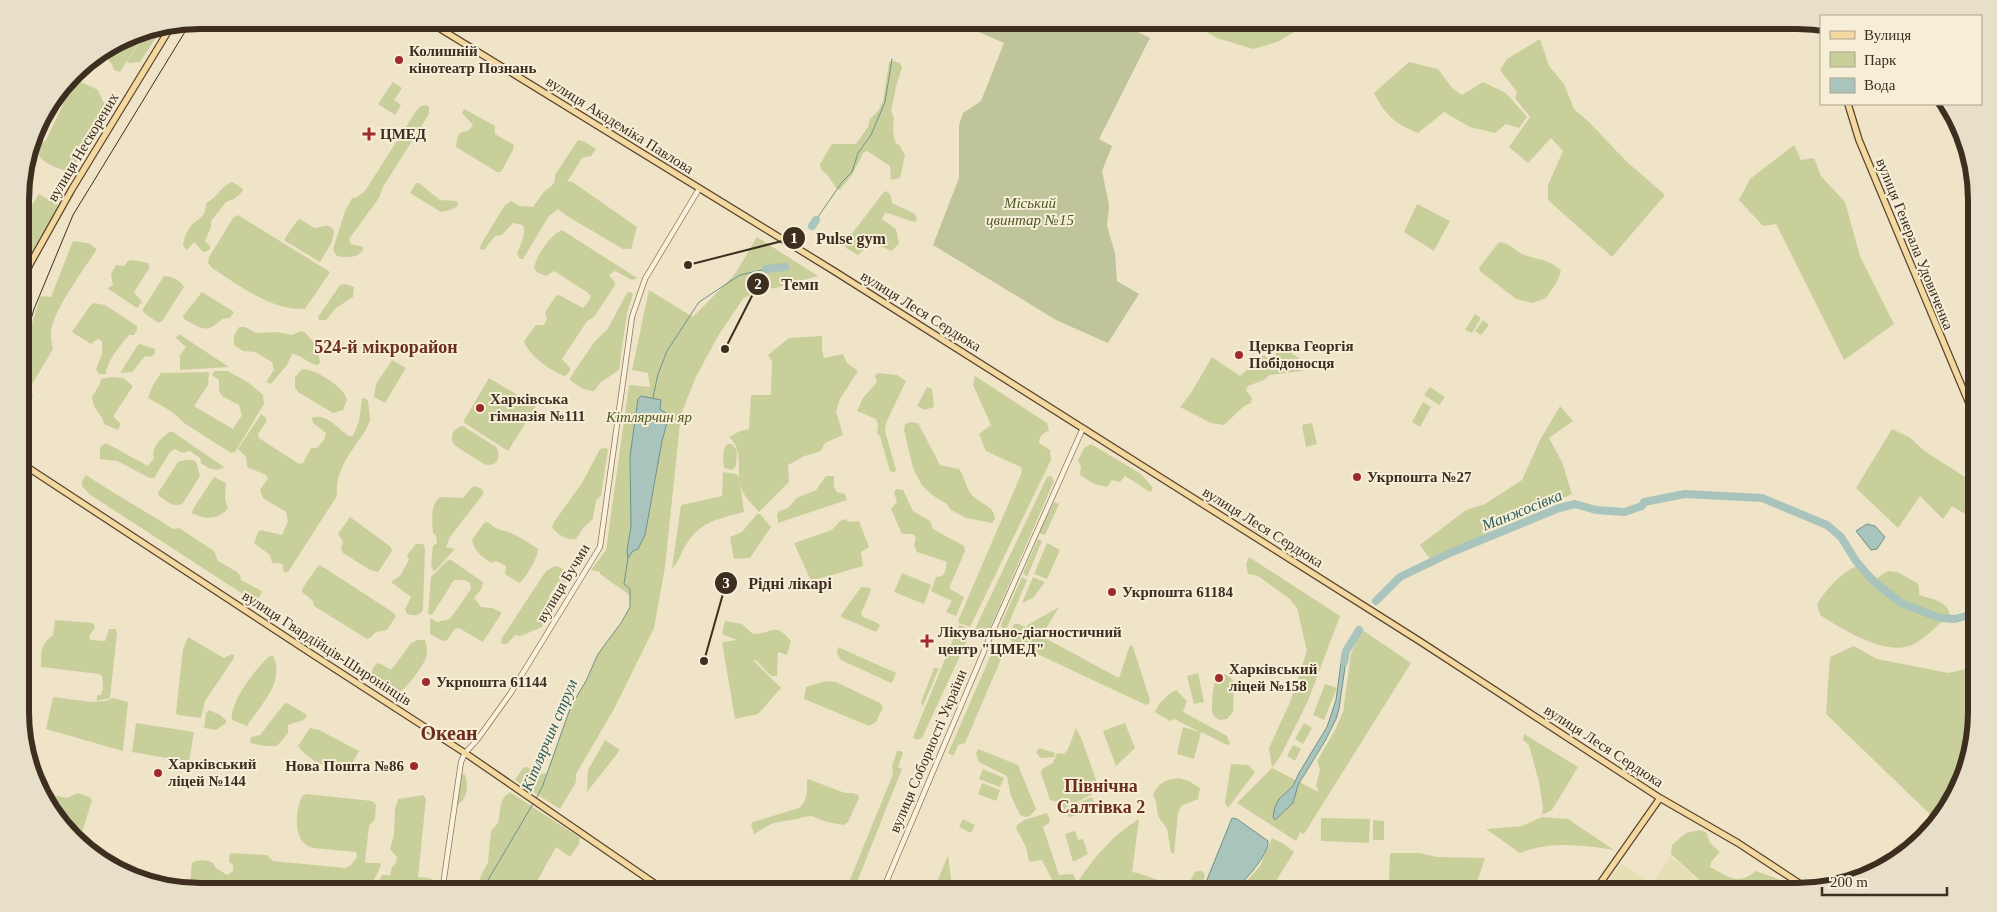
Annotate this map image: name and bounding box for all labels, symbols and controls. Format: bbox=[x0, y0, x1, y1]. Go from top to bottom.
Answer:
legend bbox=[1820, 15, 1982, 105]
text: Вулиця bbox=[1864, 27, 1911, 43]
place label: Колишній кінотеатр Познань bbox=[409, 43, 537, 76]
text: Парк bbox=[1864, 52, 1897, 68]
marker: Колишній кінотеатр Познань bbox=[393, 54, 405, 66]
street label: вулиця Академіка Павлова bbox=[543, 73, 697, 177]
text: Вода bbox=[1864, 77, 1896, 93]
street label: вулиця Нескорених bbox=[44, 89, 122, 204]
place label: ЦМЕД bbox=[380, 126, 427, 142]
marker: ЦМЕД bbox=[362, 127, 376, 141]
street label: вулиця Генерала Удовиченка bbox=[1873, 156, 1957, 332]
park label: Міський цвинтар №15 bbox=[986, 195, 1074, 228]
callout: Pulse gym bbox=[781, 222, 896, 253]
text: 1 bbox=[790, 230, 798, 246]
text: Pulse gym bbox=[816, 230, 887, 248]
street label: вулиця Леся Сердюка bbox=[858, 267, 984, 355]
callout: Темп bbox=[746, 269, 828, 300]
text: 2 bbox=[754, 276, 762, 292]
text: Темп bbox=[781, 276, 819, 293]
district label: 524-й мікрорайон bbox=[314, 337, 458, 357]
place label: Церква Георгія Побідоносця bbox=[1249, 338, 1354, 371]
marker: Церква Георгія Побідоносця bbox=[1233, 349, 1245, 361]
place label: Харківська гімназія №111 bbox=[490, 391, 585, 424]
marker: Харківська гімназія №111 bbox=[474, 402, 486, 414]
park label: Кітлярчин яр bbox=[605, 409, 693, 425]
place label: Укрпошта №27 bbox=[1367, 469, 1472, 485]
marker: Укрпошта №27 bbox=[1351, 471, 1363, 483]
street label: вулиця Леся Сердюка bbox=[1200, 483, 1326, 571]
water label: Манжосівка bbox=[1478, 486, 1565, 534]
street label: вулиця Бучми bbox=[533, 541, 593, 625]
callout: Рідні лікарі bbox=[713, 568, 842, 599]
text: 3 bbox=[722, 575, 730, 591]
text: Рідні лікарі bbox=[748, 575, 832, 593]
place label: Укрпошта 61184 bbox=[1122, 584, 1234, 600]
marker: Укрпошта 61184 bbox=[1106, 586, 1118, 598]
street label: вулиця Гвардійців-Широнінців bbox=[239, 587, 415, 709]
place label: Лікувально-діагностичний центр "ЦМЕД" bbox=[938, 624, 1122, 657]
marker: Лікувально-діагностичний центр "ЦМЕД" bbox=[920, 634, 934, 648]
place label: Харківський ліцей №158 bbox=[1229, 661, 1318, 694]
street label: вулиця Соборності України bbox=[886, 667, 970, 835]
marker: Харківський ліцей №158 bbox=[1213, 672, 1225, 684]
place label: Укрпошта 61144 bbox=[436, 674, 548, 690]
marker: Укрпошта 61144 bbox=[420, 676, 432, 688]
water label: Кітлярчин струм bbox=[517, 677, 581, 795]
street label: вулиця Леся Сердюка bbox=[1541, 702, 1667, 791]
district label: Океан bbox=[421, 722, 477, 744]
place label: Харківський ліцей №144 bbox=[168, 756, 257, 789]
place label: Нова Пошта №86 bbox=[285, 758, 404, 774]
marker: Нова Пошта №86 bbox=[408, 760, 420, 772]
marker: Харківський ліцей №144 bbox=[152, 767, 164, 779]
district label: Північна Салтівка 2 bbox=[1057, 776, 1145, 817]
scale bar bbox=[1822, 864, 1947, 896]
text: 200 m bbox=[1830, 874, 1868, 890]

